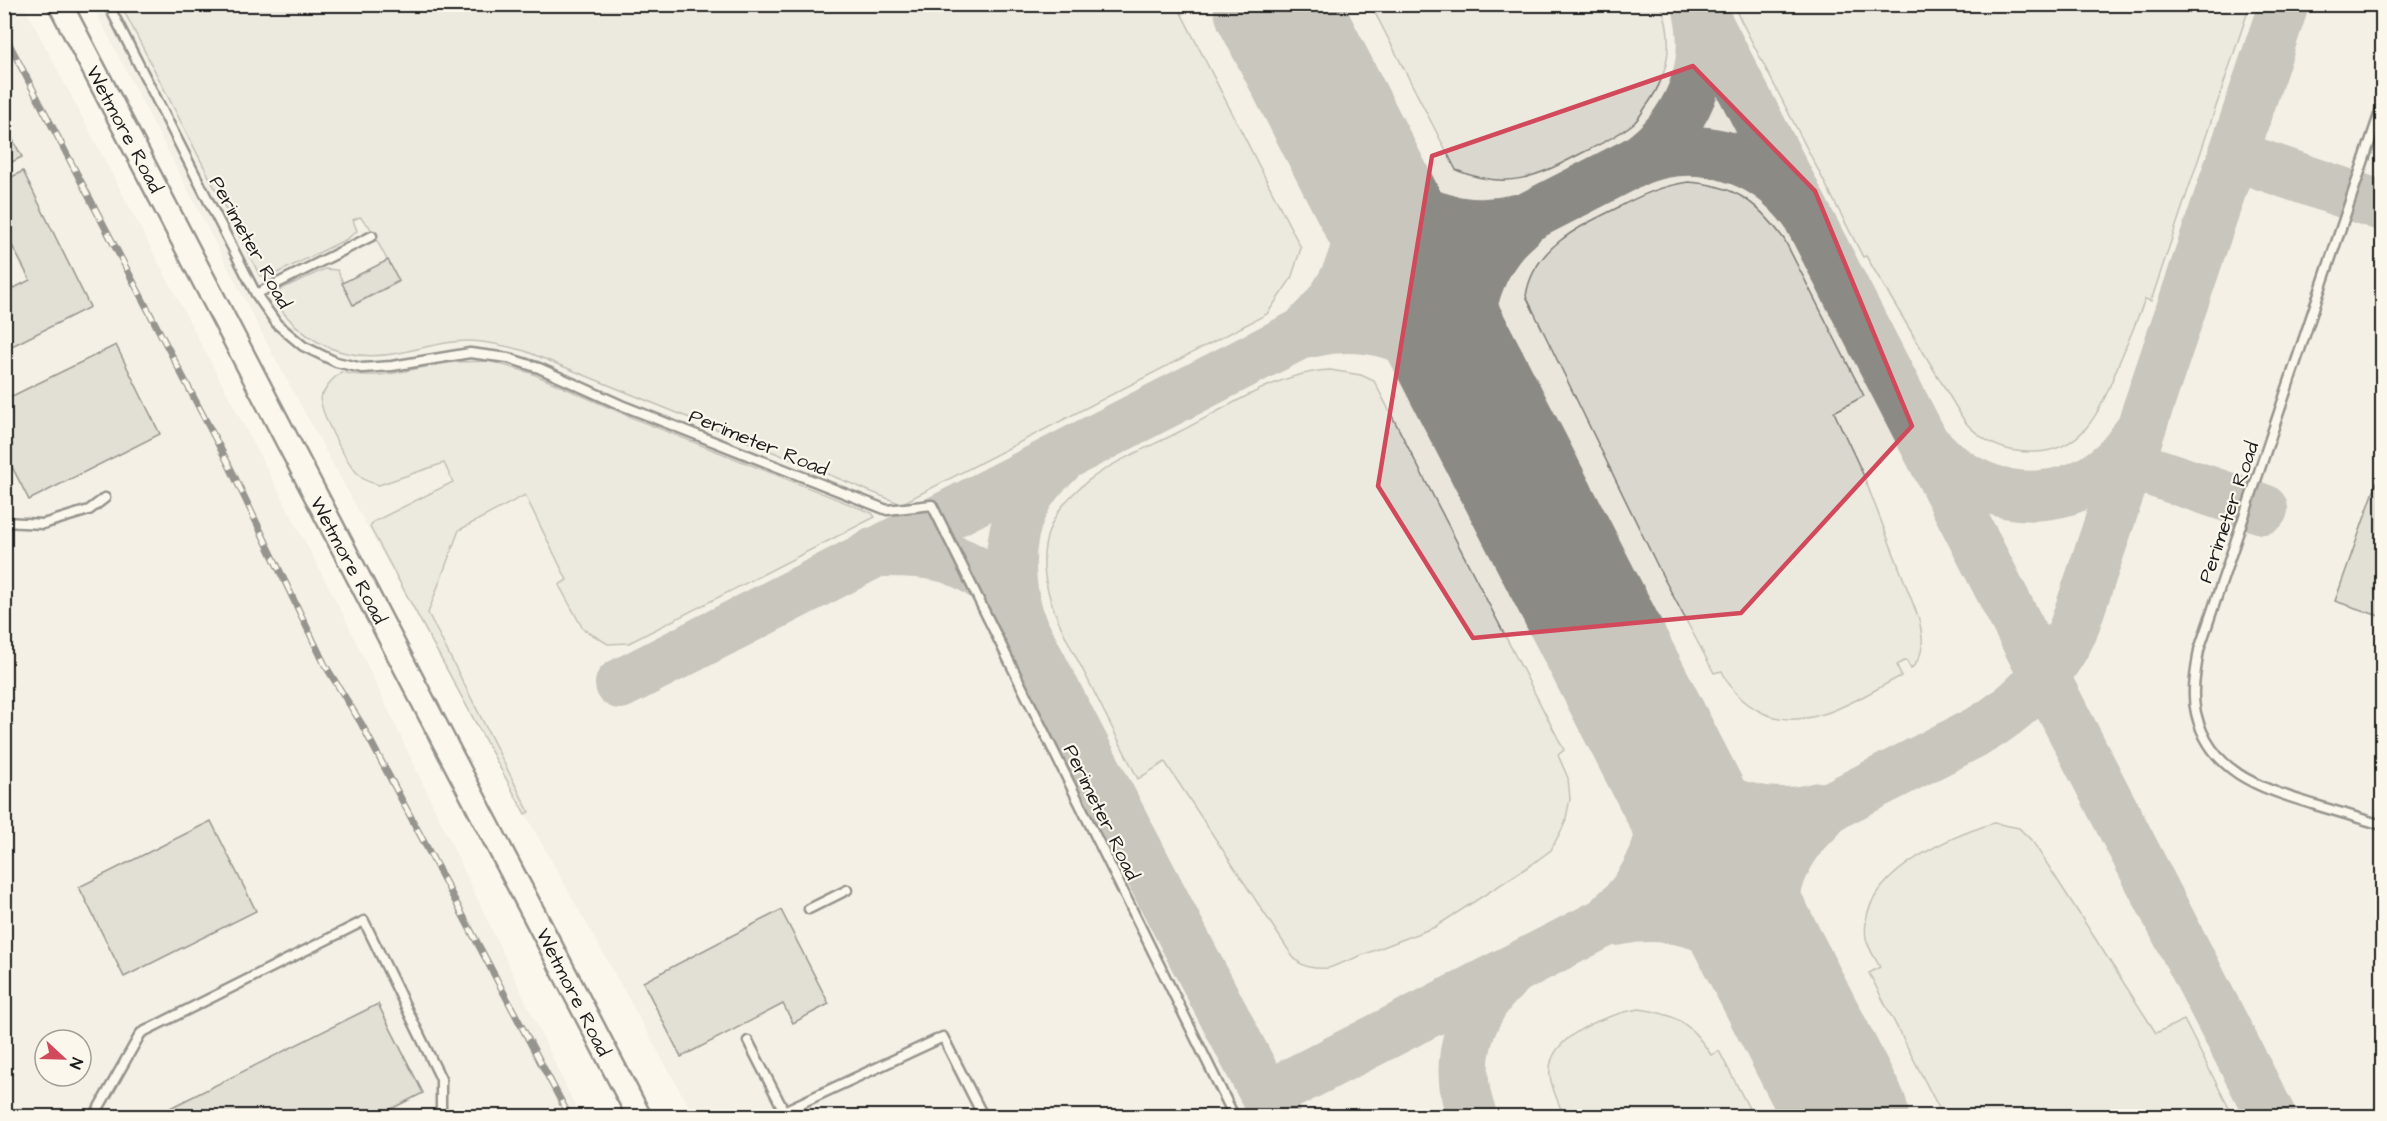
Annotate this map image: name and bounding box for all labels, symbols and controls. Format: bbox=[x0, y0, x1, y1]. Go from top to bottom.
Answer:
street label: Wetmore Road bbox=[79, 61, 169, 198]
street label: Perimeter Road bbox=[202, 171, 298, 314]
street label: Perimeter Road bbox=[685, 402, 832, 484]
street label: Perimeter Road bbox=[2192, 438, 2266, 587]
street label: Wetmore Road bbox=[303, 492, 393, 629]
street label: Perimeter Road bbox=[1056, 740, 1146, 885]
street label: Wetmore Road bbox=[529, 924, 617, 1061]
north arrow bbox=[33, 1028, 93, 1088]
text: N bbox=[64, 1054, 88, 1072]

